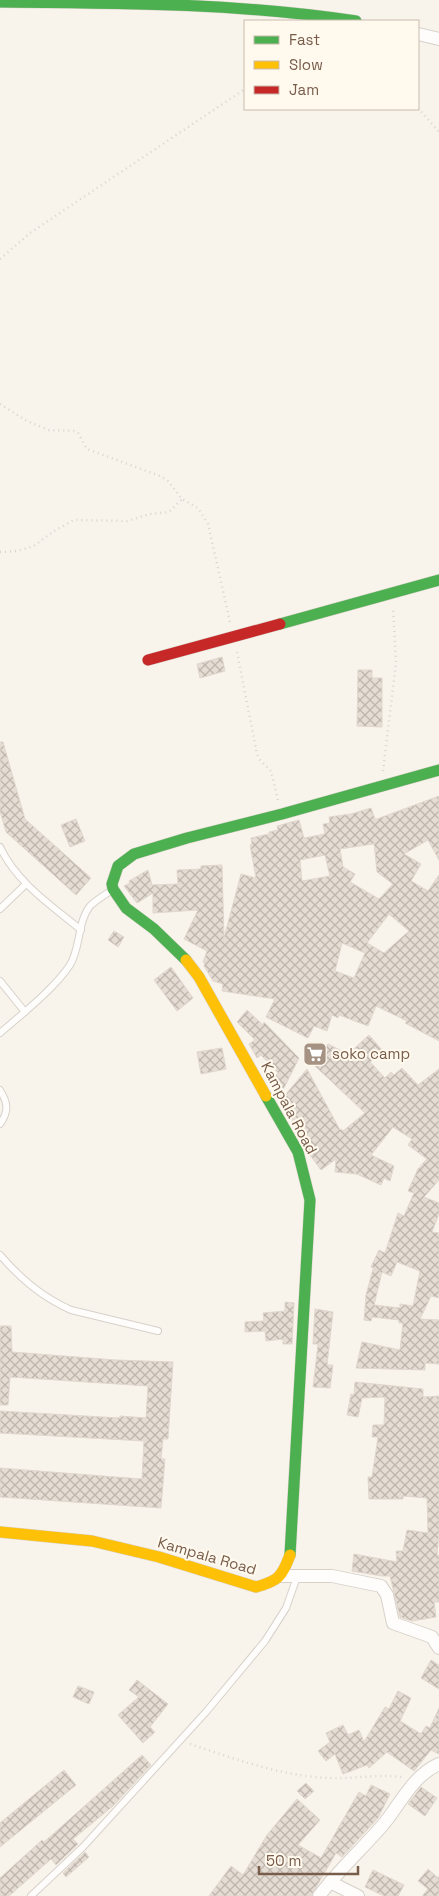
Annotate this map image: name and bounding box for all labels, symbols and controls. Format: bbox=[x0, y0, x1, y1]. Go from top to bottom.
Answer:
legend bbox=[244, 20, 419, 110]
text: Fast bbox=[289, 30, 320, 49]
text: Slow bbox=[289, 55, 323, 74]
text: Jam bbox=[289, 80, 319, 99]
supermarket icon: soko camp bbox=[302, 1041, 328, 1067]
place label: soko camp bbox=[332, 1044, 410, 1063]
street label: Kampala Road bbox=[257, 1058, 322, 1157]
street label: Kampala Road bbox=[156, 1532, 259, 1579]
scale bar bbox=[259, 1844, 358, 1876]
text: 50 m bbox=[266, 1851, 301, 1870]

